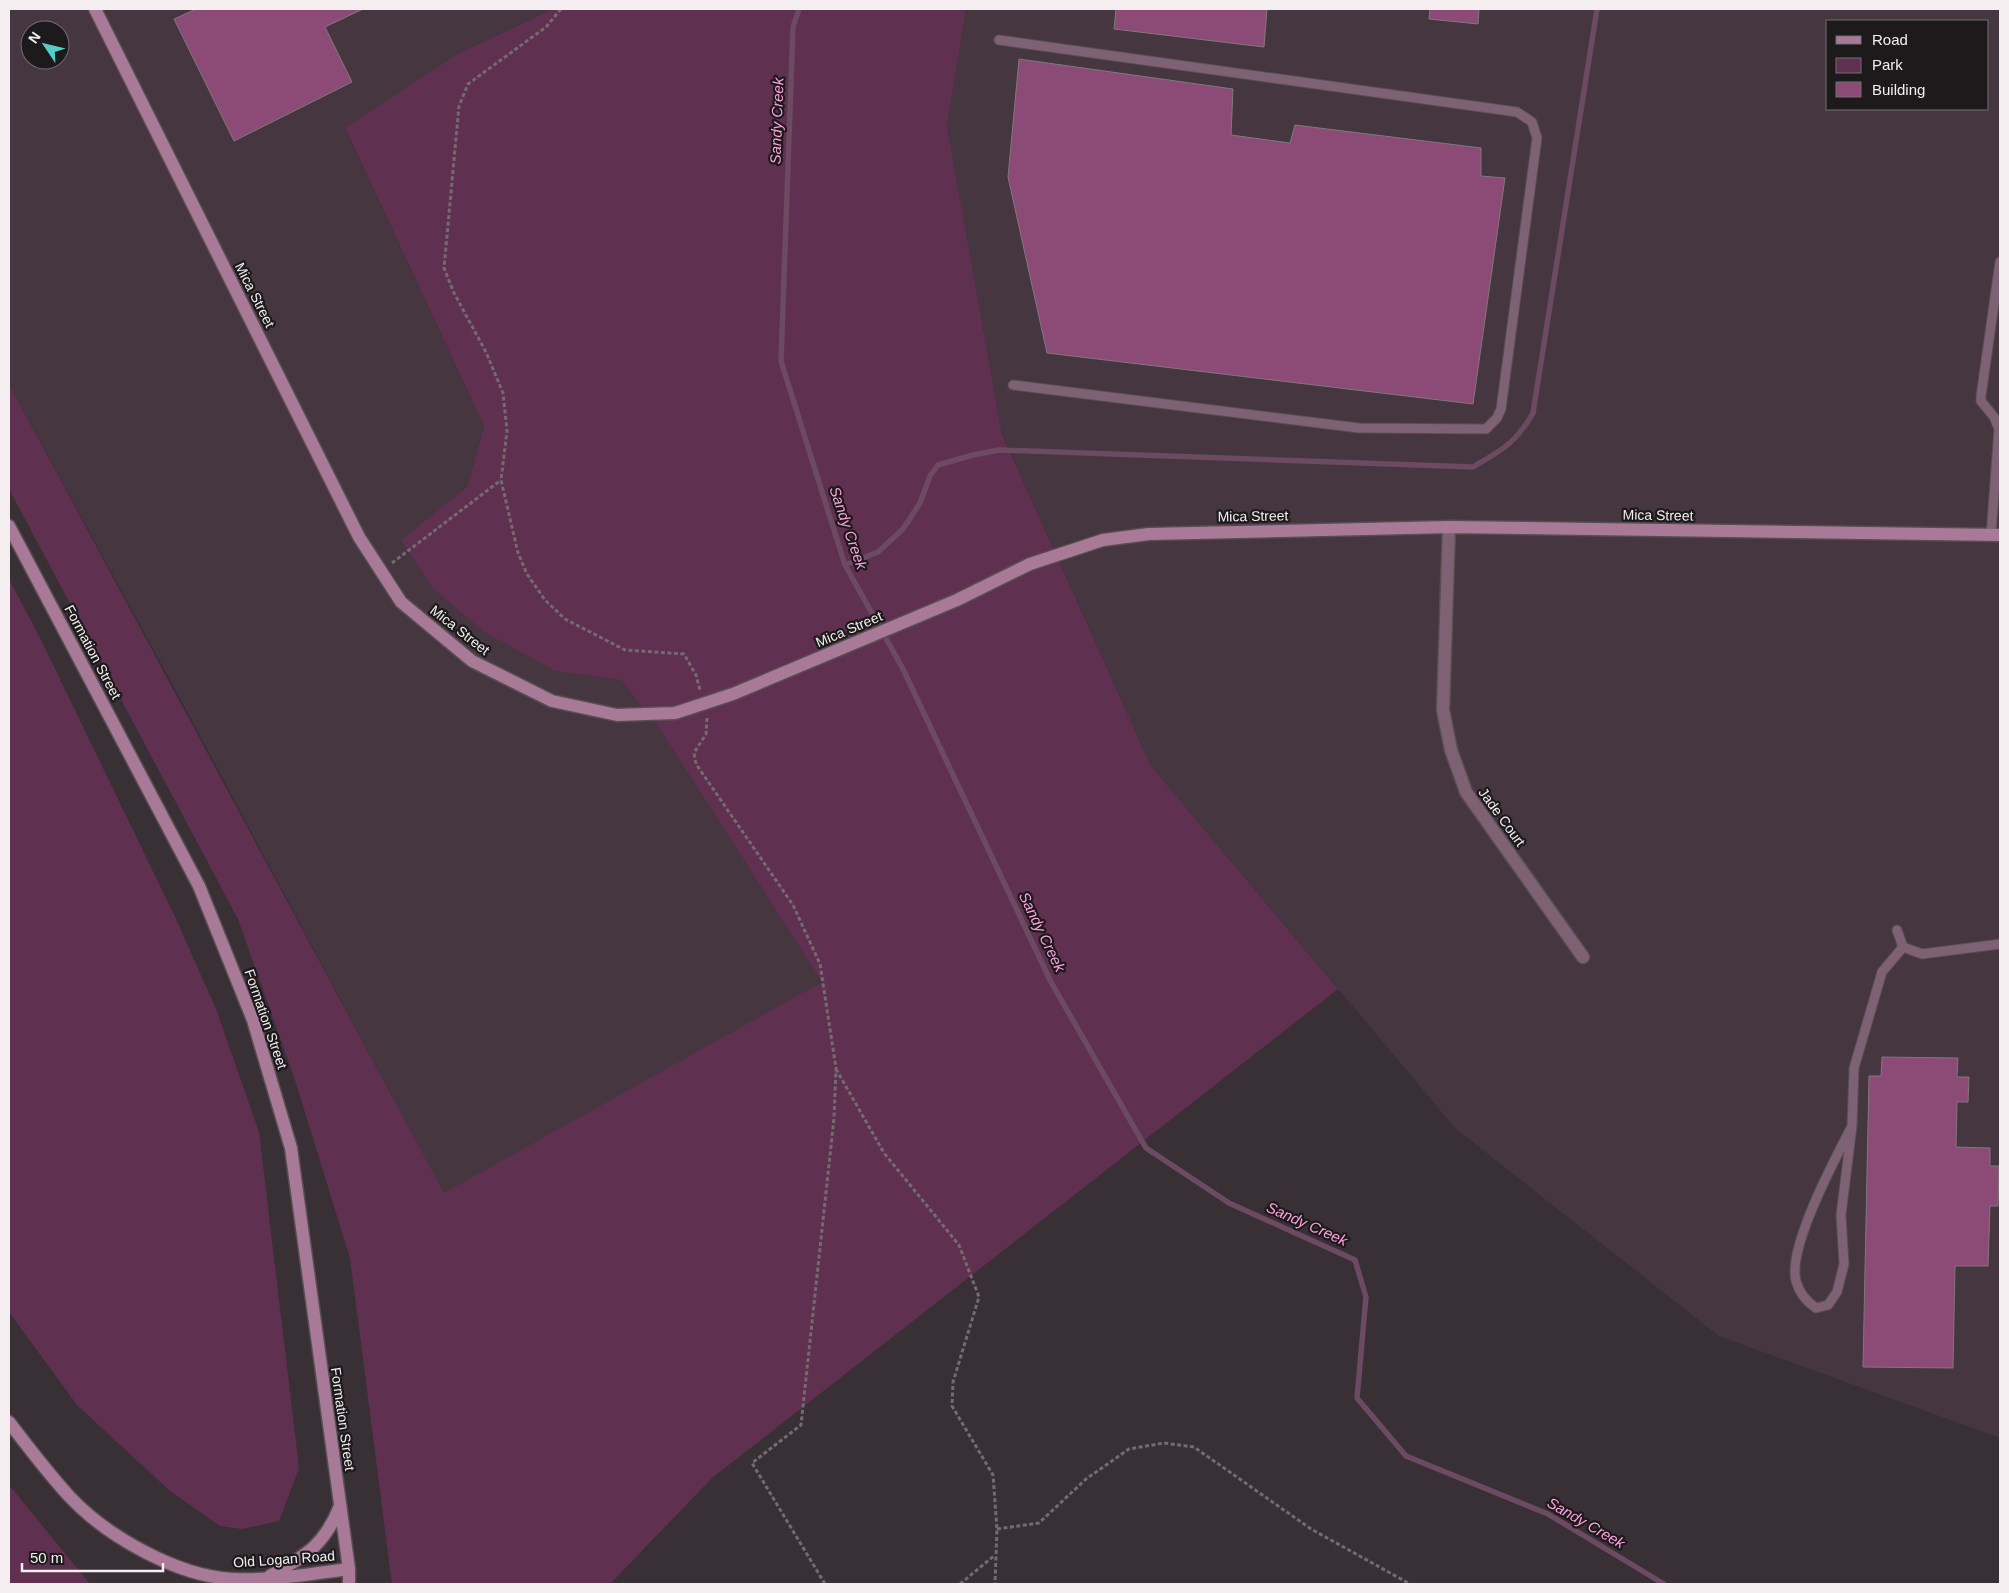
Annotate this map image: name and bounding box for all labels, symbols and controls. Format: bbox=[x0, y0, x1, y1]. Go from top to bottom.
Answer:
north arrow bbox=[20, 20, 70, 70]
legend bbox=[1826, 20, 1989, 110]
text: N bbox=[25, 29, 44, 46]
text: Road bbox=[1872, 31, 1908, 48]
text: Park bbox=[1872, 56, 1903, 73]
water label: Sandy Creek bbox=[766, 76, 787, 165]
text: Building bbox=[1872, 81, 1925, 98]
street label: Mica Street bbox=[232, 260, 278, 330]
water label: Sandy Creek bbox=[826, 484, 871, 573]
street label: Mica Street bbox=[1622, 506, 1694, 524]
street label: Mica Street bbox=[1217, 507, 1289, 525]
street label: Formation Street bbox=[61, 602, 125, 702]
street label: Mica Street bbox=[427, 602, 493, 658]
street label: Mica Street bbox=[813, 608, 885, 650]
street label: Jade Court bbox=[1475, 785, 1529, 849]
water label: Sandy Creek bbox=[1016, 889, 1070, 976]
street label: Formation Street bbox=[241, 967, 291, 1071]
water label: Sandy Creek bbox=[1264, 1198, 1352, 1250]
street label: Formation Street bbox=[328, 1366, 358, 1472]
water label: Sandy Creek bbox=[1544, 1494, 1629, 1552]
scale bar bbox=[22, 1540, 164, 1572]
street label: Old Logan Road bbox=[233, 1547, 335, 1571]
text: 50 m bbox=[30, 1549, 63, 1566]

